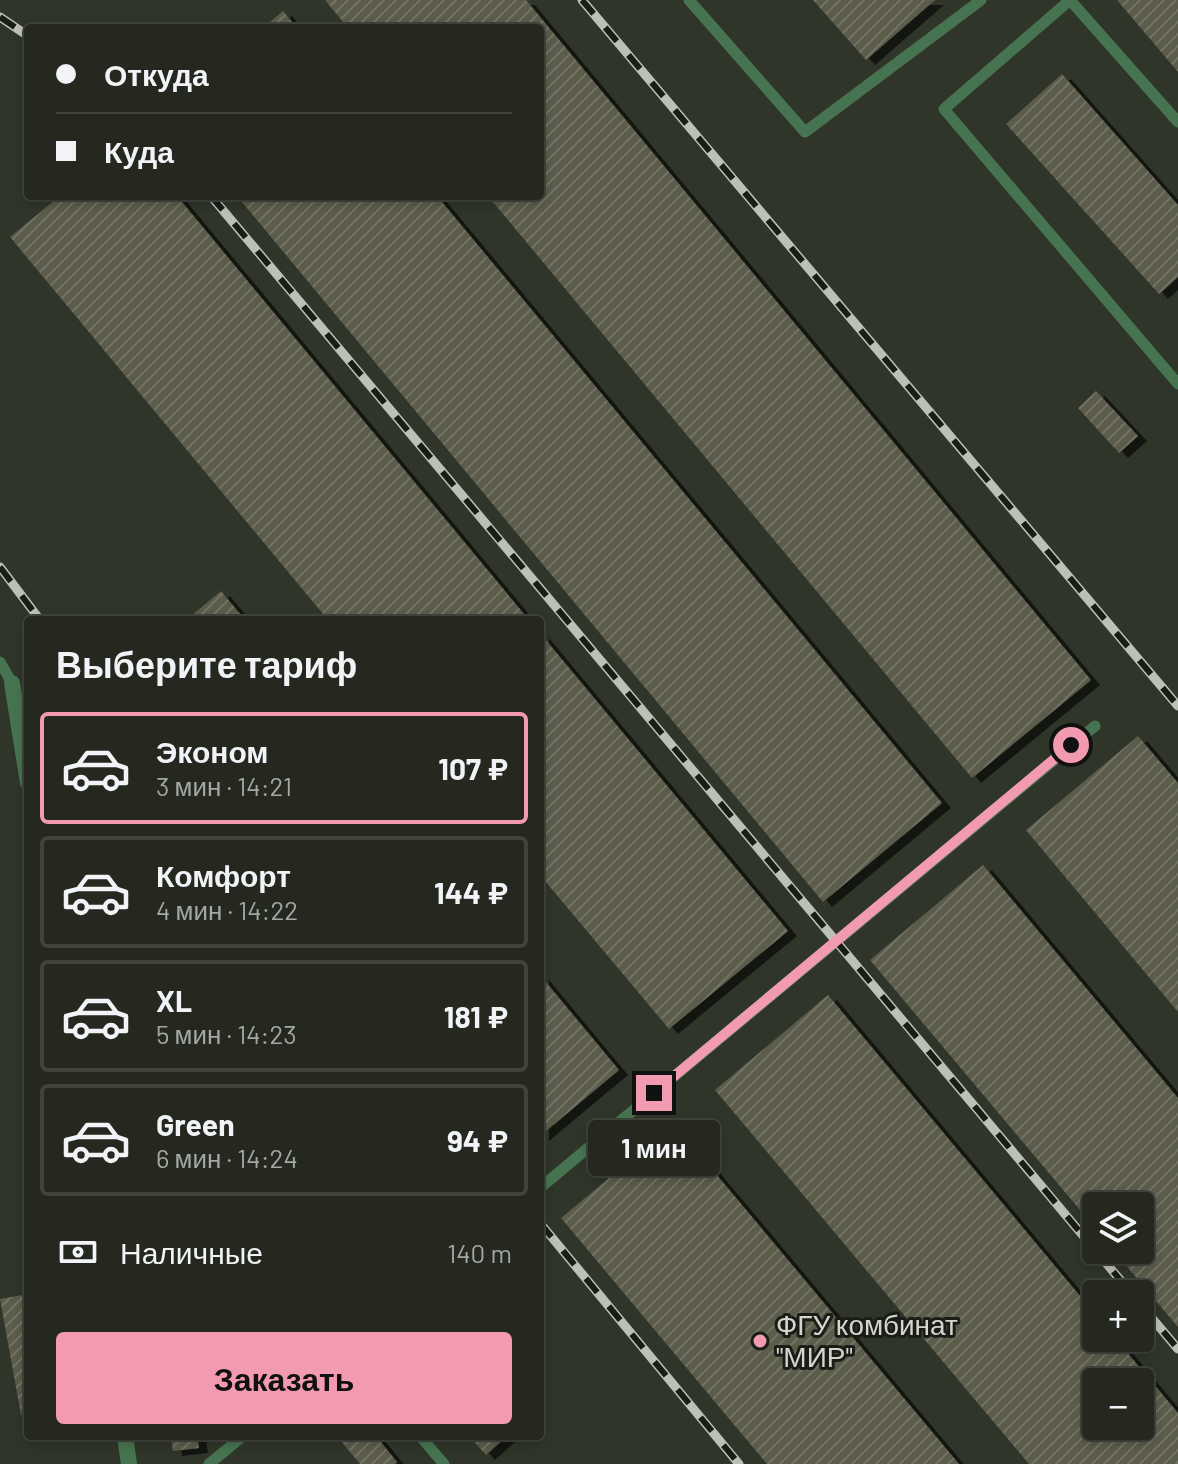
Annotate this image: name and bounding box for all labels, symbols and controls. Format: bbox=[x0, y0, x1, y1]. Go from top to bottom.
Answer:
text: Откуда bbox=[104, 56, 209, 92]
text: Куда bbox=[104, 133, 174, 169]
text: Выберите тариф bbox=[56, 642, 357, 685]
route start bbox=[1053, 727, 1089, 763]
icon: car bbox=[60, 732, 132, 804]
text: Эконом bbox=[156, 733, 269, 769]
text: 107 ₽ bbox=[438, 750, 508, 786]
text: 3 мин · 14:21 bbox=[156, 770, 292, 801]
icon: car bbox=[60, 856, 132, 928]
text: Комфорт bbox=[156, 857, 291, 893]
text: 144 ₽ bbox=[434, 874, 508, 910]
text: 4 мин · 14:22 bbox=[156, 894, 298, 925]
icon: car bbox=[60, 980, 132, 1052]
text: XL bbox=[156, 982, 192, 1018]
text: 181 ₽ bbox=[444, 998, 508, 1034]
text: 5 мин · 14:23 bbox=[156, 1018, 297, 1049]
route end bbox=[636, 1075, 672, 1111]
icon: car bbox=[60, 1104, 132, 1176]
text: Green bbox=[156, 1106, 235, 1142]
callout: 1 мин bbox=[588, 1121, 720, 1177]
text: 94 ₽ bbox=[447, 1122, 508, 1158]
text: 1 мин bbox=[621, 1132, 687, 1163]
text: 6 мин · 14:24 bbox=[156, 1142, 298, 1173]
map controls bbox=[1082, 1192, 1154, 1440]
button: layers bbox=[1082, 1192, 1154, 1264]
icon: cash bbox=[56, 1230, 100, 1274]
text: Наличные bbox=[120, 1234, 263, 1270]
text: 140 m bbox=[447, 1237, 512, 1268]
button: + bbox=[1082, 1280, 1154, 1352]
place label: ФГУ комбинат "МИР" bbox=[776, 1307, 958, 1373]
button: Заказать bbox=[56, 1332, 512, 1424]
marker: ФГУ комбинат "МИР" bbox=[751, 1332, 769, 1350]
button: − bbox=[1082, 1368, 1154, 1440]

